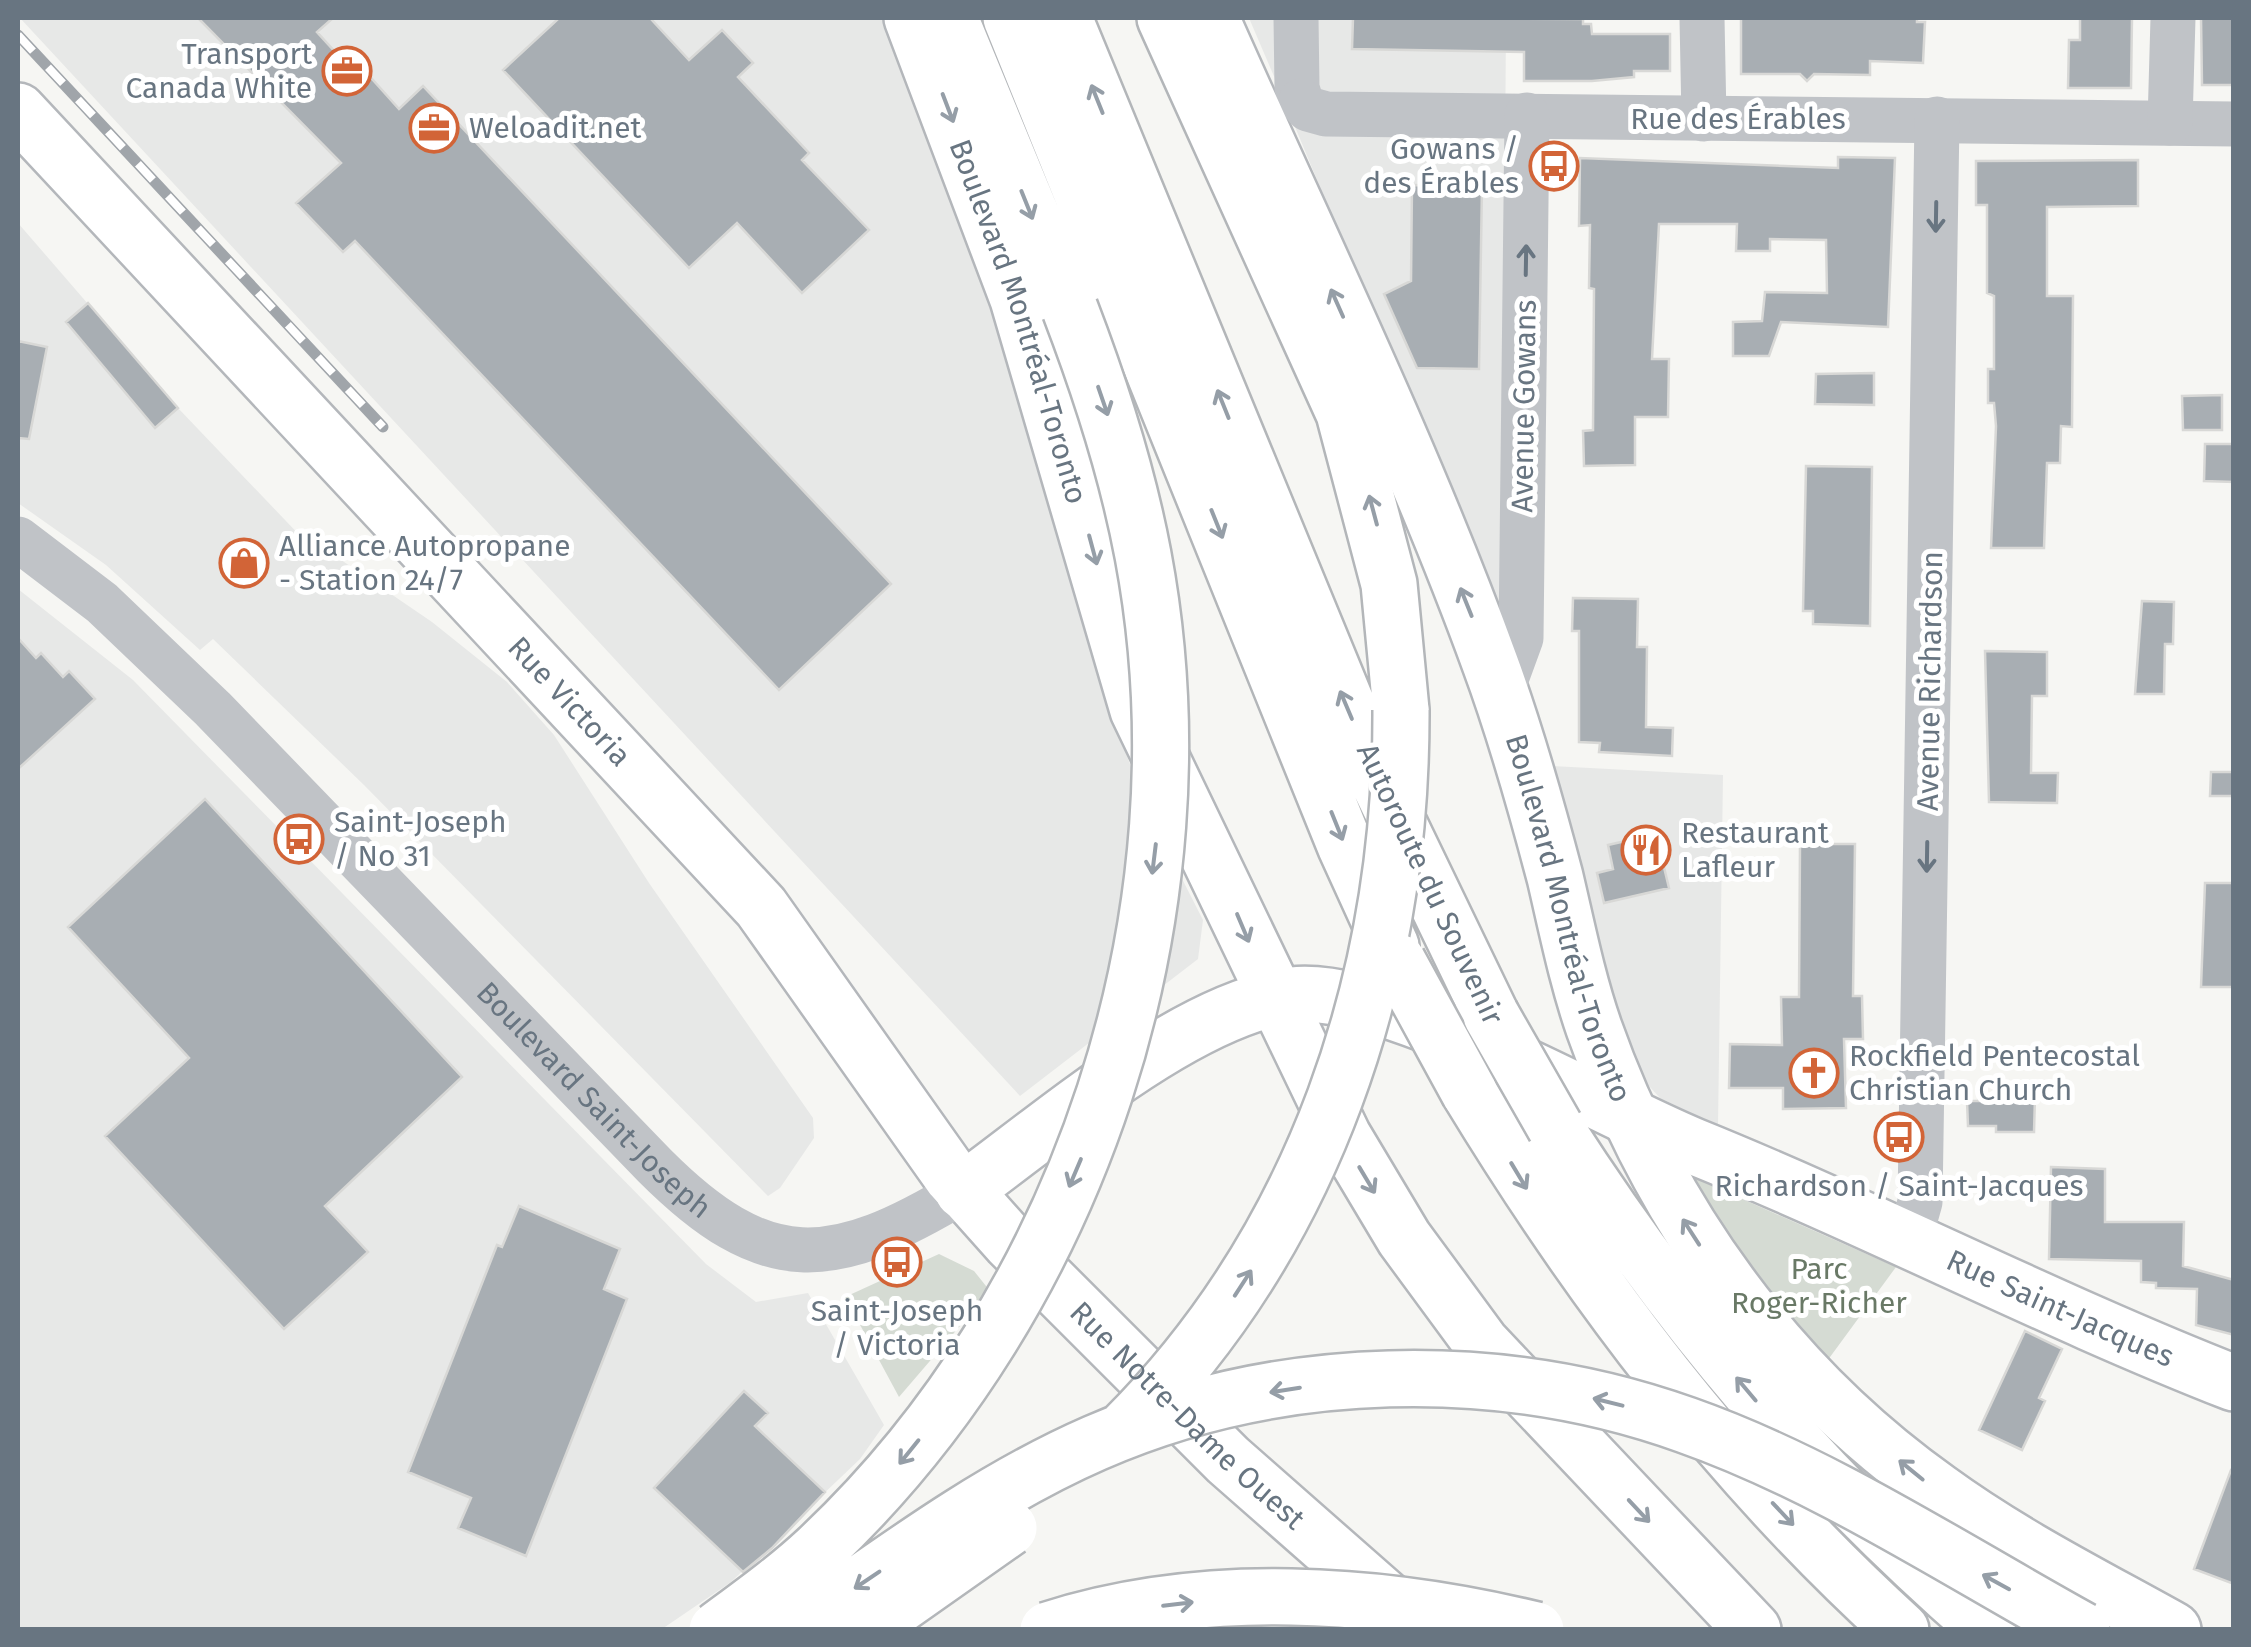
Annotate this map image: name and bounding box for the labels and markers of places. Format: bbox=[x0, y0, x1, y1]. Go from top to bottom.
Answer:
place label: Transport Canada White bbox=[126, 36, 312, 106]
office icon: Transport Canada White bbox=[321, 45, 373, 97]
office icon: Weloadit.net bbox=[408, 102, 460, 154]
place label: Weloadit.net bbox=[469, 110, 641, 146]
place label: Gowans / des Érables bbox=[1363, 131, 1519, 201]
bus stop icon: Gowans / des Érables bbox=[1528, 140, 1580, 192]
place label: Alliance Autopropane - Station 24/7 bbox=[279, 528, 571, 598]
shop icon: Alliance Autopropane - Station 24/7 bbox=[218, 537, 270, 589]
place label: Saint-Joseph / No 31 bbox=[334, 804, 507, 874]
bus stop icon: Saint-Joseph / No 31 bbox=[273, 813, 325, 865]
place label: Restaurant Lafleur bbox=[1681, 815, 1829, 885]
restaurant icon: Restaurant Lafleur bbox=[1620, 824, 1672, 876]
place label: Rockfield Pentecostal Christian Church bbox=[1849, 1038, 2140, 1108]
church icon: Rockfield Pentecostal Christian Church bbox=[1788, 1047, 1840, 1099]
bus stop icon: Richardson / Saint-Jacques bbox=[1873, 1111, 1925, 1163]
place label: Richardson / Saint-Jacques bbox=[1714, 1168, 2084, 1204]
bus stop icon: Saint-Joseph / Victoria bbox=[871, 1236, 923, 1288]
place label: Saint-Joseph / Victoria bbox=[811, 1293, 983, 1363]

